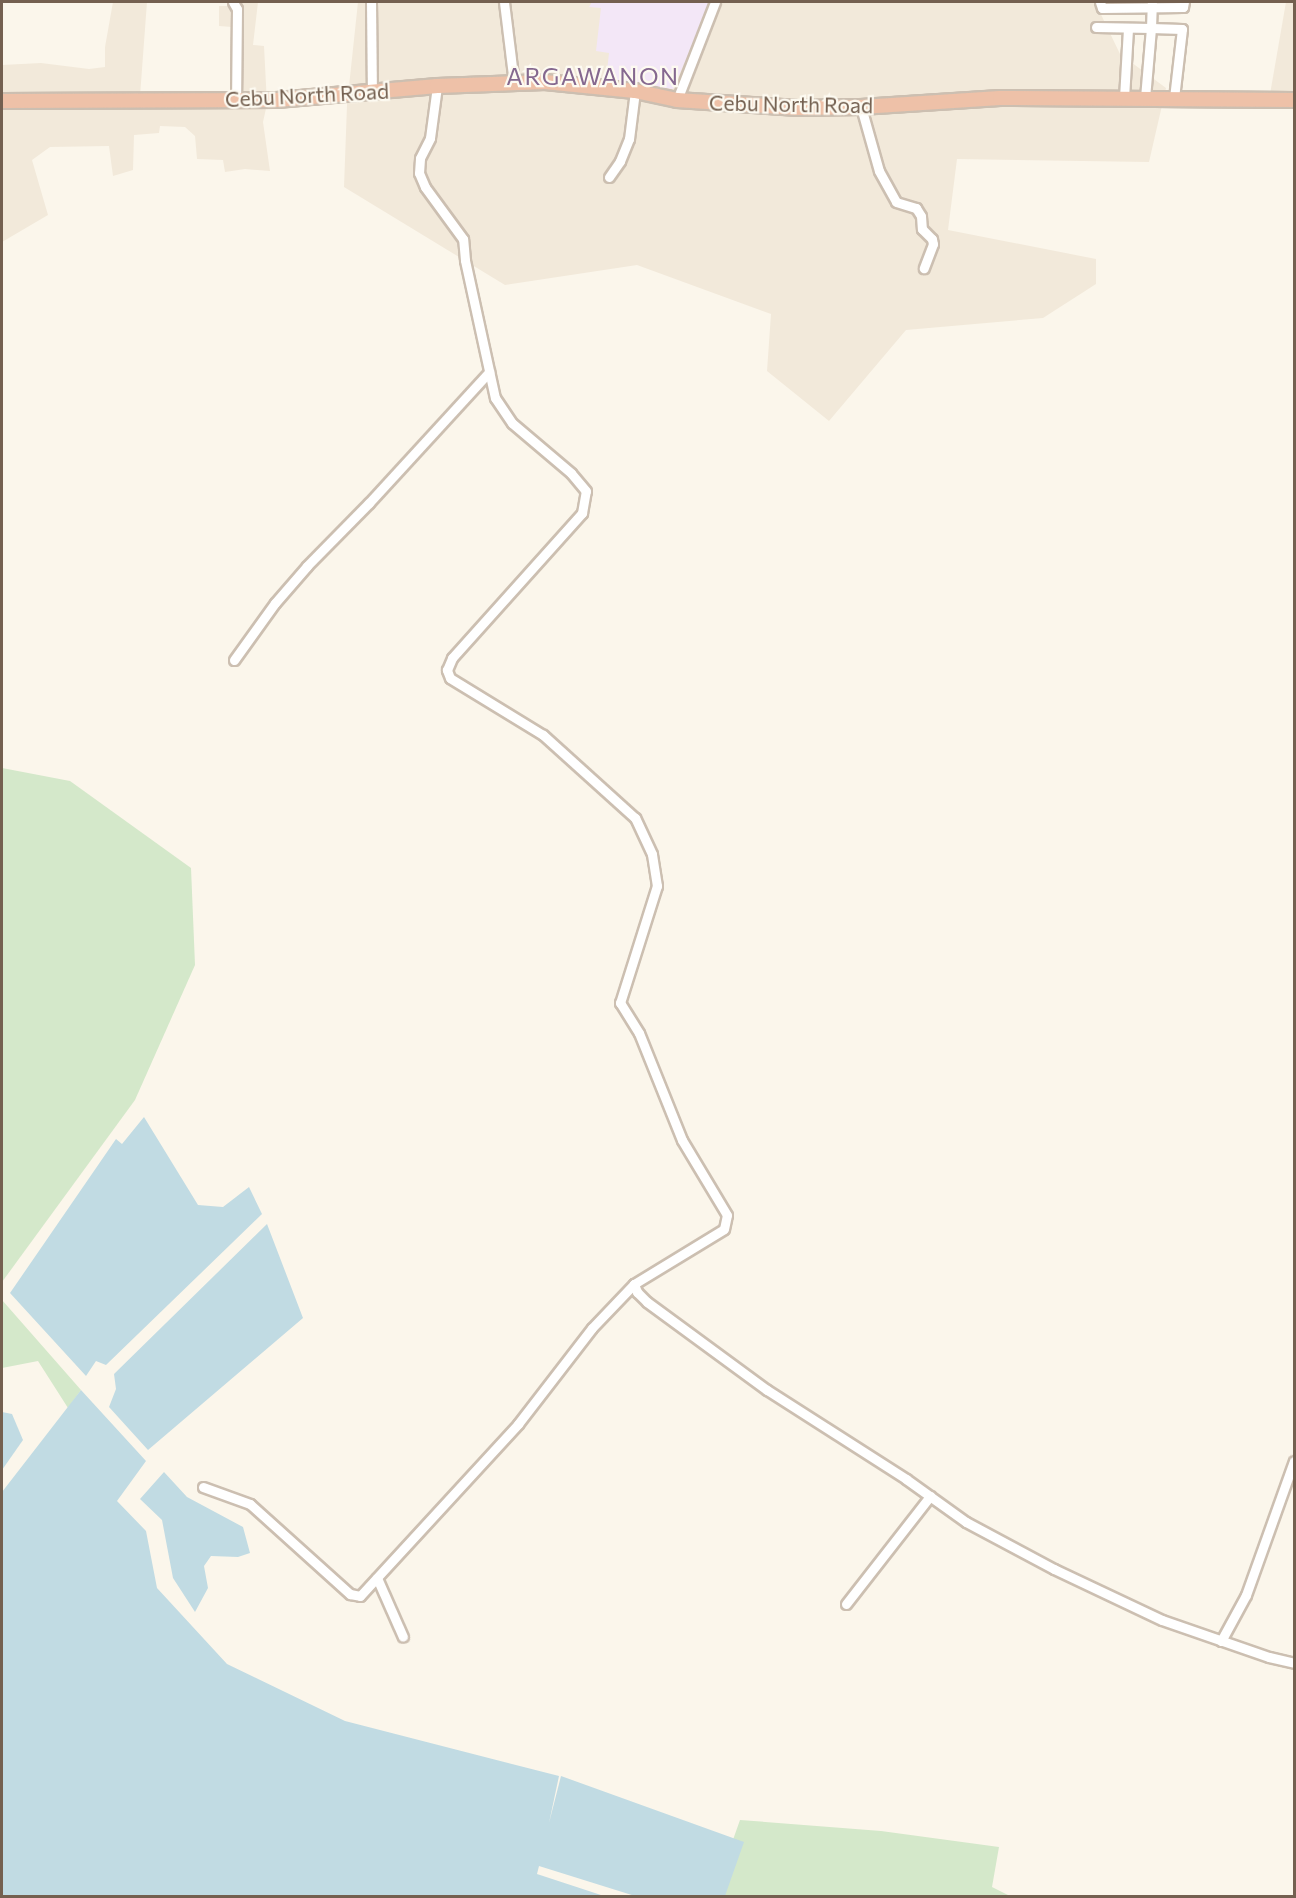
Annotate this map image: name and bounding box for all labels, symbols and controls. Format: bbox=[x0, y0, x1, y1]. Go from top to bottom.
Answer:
district label: ARGAWANON bbox=[506, 62, 680, 90]
street label: Cebu North Road bbox=[224, 78, 390, 112]
street label: Cebu North Road bbox=[709, 90, 873, 118]

